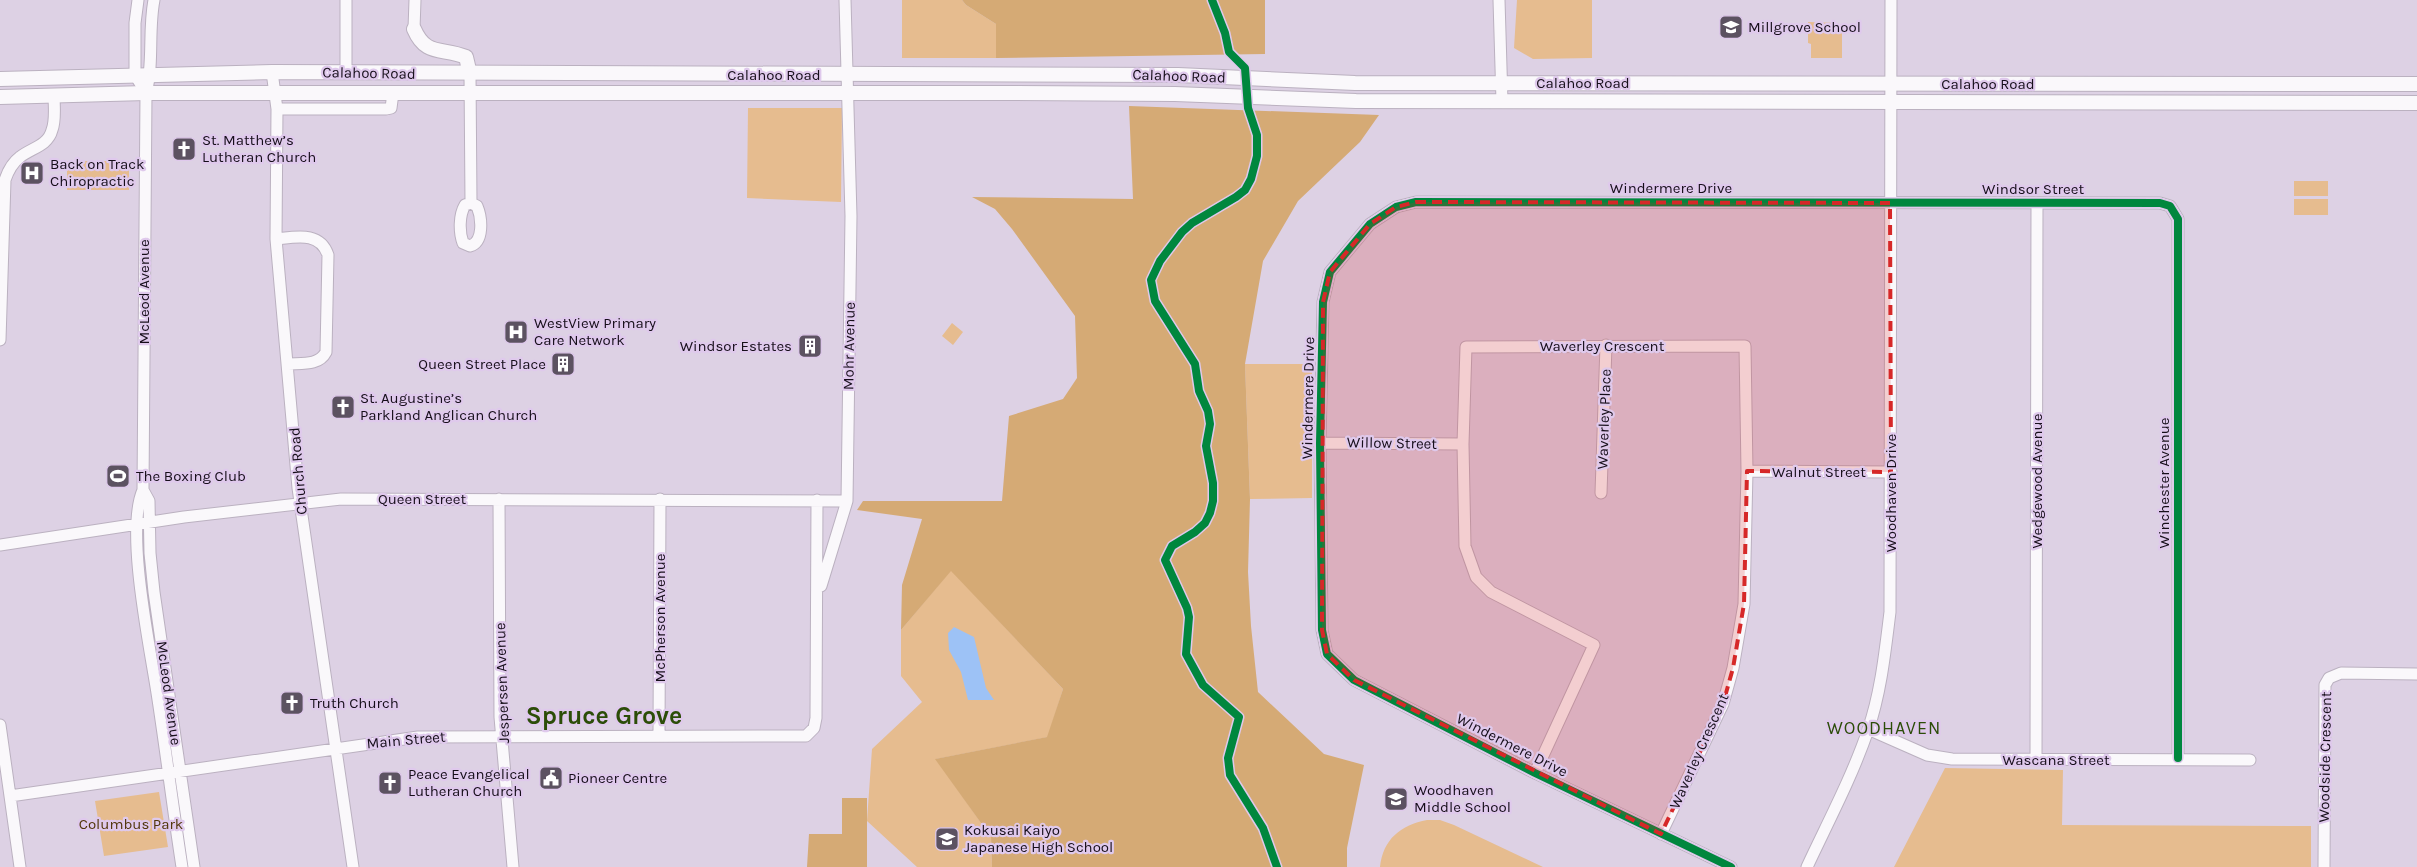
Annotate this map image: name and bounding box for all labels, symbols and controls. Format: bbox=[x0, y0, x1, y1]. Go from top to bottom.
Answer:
school or university icon: Millgrove School bbox=[1718, 14, 1744, 40]
place label: Millgrove School bbox=[1748, 18, 1861, 36]
street label: Calahoo Road bbox=[322, 63, 416, 83]
street label: Calahoo Road bbox=[1132, 65, 1226, 87]
street label: Calahoo Road bbox=[727, 66, 821, 84]
street label: Calahoo Road bbox=[1536, 74, 1630, 92]
street label: Calahoo Road bbox=[1941, 75, 2035, 93]
place label: St. Matthew’s Lutheran Church bbox=[202, 131, 316, 166]
church icon: St. Matthew’s Lutheran Church bbox=[171, 136, 197, 162]
place label: Back on Track Chiropractic bbox=[50, 155, 144, 190]
hospital icon: Back on Track Chiropractic bbox=[19, 160, 45, 186]
street label: Windermere Drive bbox=[1610, 179, 1732, 197]
street label: Windsor Street bbox=[1982, 180, 2084, 198]
street label: McLeod Avenue bbox=[135, 239, 153, 345]
street label: Mohr Avenue bbox=[839, 302, 859, 390]
place label: WestView Primary Care Network bbox=[534, 314, 656, 349]
hospital icon: WestView Primary Care Network bbox=[503, 319, 529, 345]
building icon: Windsor Estates bbox=[797, 333, 823, 359]
place label: Windsor Estates bbox=[680, 337, 792, 355]
street label: Windermere Drive bbox=[1298, 337, 1318, 459]
street label: Waverley Crescent bbox=[1540, 337, 1665, 355]
building icon: Queen Street Place bbox=[550, 351, 576, 377]
place label: Queen Street Place bbox=[418, 355, 546, 373]
street label: Waverley Place bbox=[1593, 368, 1615, 470]
place label: St. Augustine’s Parkland Anglican Church bbox=[360, 389, 537, 424]
church icon: St. Augustine’s Parkland Anglican Church bbox=[330, 394, 356, 420]
street label: Wedgewood Avenue bbox=[2028, 414, 2046, 548]
street label: Winchester Avenue bbox=[2155, 417, 2173, 549]
street label: Church Road bbox=[285, 427, 311, 515]
street label: Willow Street bbox=[1347, 433, 1438, 453]
street label: Woodhaven Drive bbox=[1882, 434, 1900, 552]
sports icon: The Boxing Club bbox=[105, 463, 131, 489]
street label: Walnut Street bbox=[1772, 463, 1866, 481]
place label: The Boxing Club bbox=[136, 467, 246, 485]
street label: Queen Street bbox=[378, 490, 466, 508]
street label: McPherson Avenue bbox=[651, 554, 669, 682]
street label: Jespersen Avenue bbox=[491, 622, 513, 744]
street label: McLeod Avenue bbox=[153, 640, 185, 746]
church icon: Truth Church bbox=[279, 690, 305, 716]
street label: Waverley Crescent bbox=[1665, 690, 1733, 812]
street label: Woodside Crescent bbox=[2315, 691, 2335, 823]
place label: Truth Church bbox=[310, 694, 399, 712]
district label: Spruce Grove bbox=[526, 701, 682, 730]
street label: Windermere Drive bbox=[1453, 709, 1571, 781]
district label: WOODHAVEN bbox=[1827, 717, 1941, 739]
street label: Main Street bbox=[366, 728, 447, 752]
street label: Wascana Street bbox=[2002, 751, 2110, 769]
place label: Peace Evangelical Lutheran Church bbox=[408, 765, 530, 800]
public building icon: Pioneer Centre bbox=[538, 765, 564, 791]
place label: Pioneer Centre bbox=[568, 769, 667, 787]
church icon: Peace Evangelical Lutheran Church bbox=[377, 770, 403, 796]
place label: Woodhaven Middle School bbox=[1414, 781, 1511, 816]
school or university icon: Woodhaven Middle School bbox=[1383, 786, 1409, 812]
park label: Columbus Park bbox=[79, 815, 183, 833]
place label: Kokusai Kaiyo Japanese High School bbox=[964, 821, 1113, 856]
school or university icon: Kokusai Kaiyo Japanese High School bbox=[934, 826, 960, 852]

